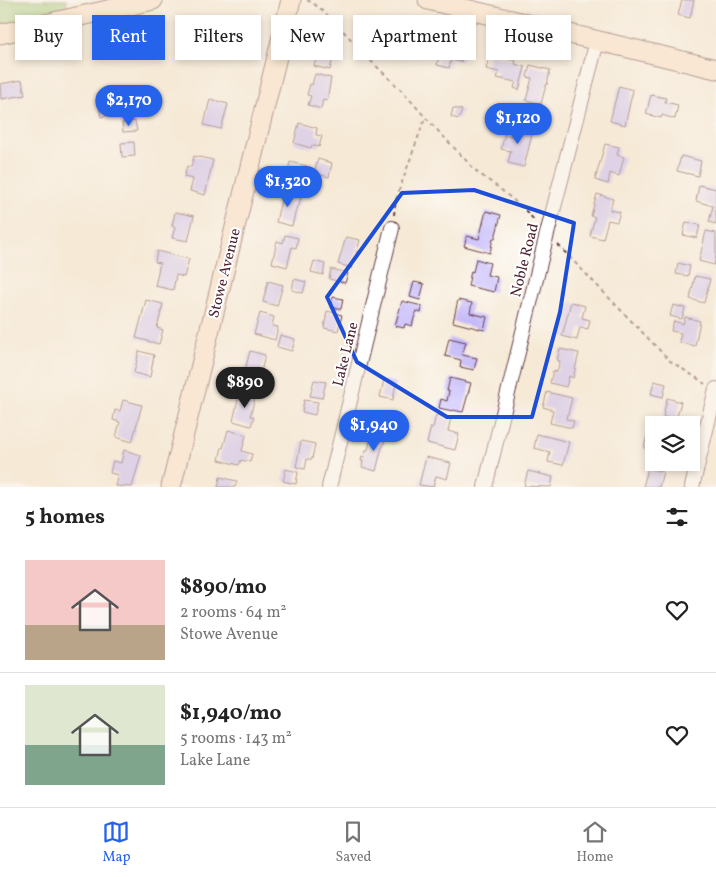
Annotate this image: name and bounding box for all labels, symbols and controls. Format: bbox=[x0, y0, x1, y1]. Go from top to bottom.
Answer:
chip: Buy bbox=[15, 15, 82, 60]
chip: Rent bbox=[92, 15, 165, 60]
chip: Filters bbox=[175, 15, 261, 60]
chip: New bbox=[271, 15, 343, 60]
chip: Apartment bbox=[353, 15, 476, 60]
chip: House bbox=[486, 15, 571, 60]
pin: $2,170 bbox=[88, 84, 170, 127]
text: $2,170 bbox=[106, 90, 152, 112]
pin: $1,120 bbox=[477, 102, 559, 145]
text: $1,120 bbox=[496, 108, 540, 130]
pin: $1,320 bbox=[247, 166, 329, 208]
text: $1,320 bbox=[265, 171, 311, 193]
street label: Noble Road bbox=[506, 221, 545, 300]
street label: Stowe Avenue bbox=[204, 226, 247, 320]
street label: Lake Lane bbox=[328, 320, 365, 389]
pin: $890 bbox=[215, 366, 275, 409]
text: $890 bbox=[227, 372, 263, 394]
pin: $1,940 bbox=[333, 410, 415, 452]
text: $1,940 bbox=[350, 415, 398, 437]
map controls bbox=[645, 416, 700, 471]
button: layers bbox=[645, 416, 700, 471]
text: 5 homes bbox=[25, 503, 105, 532]
icon: filters bbox=[663, 503, 691, 531]
text: $890/mo bbox=[180, 573, 267, 602]
icon: home bbox=[65, 580, 125, 640]
icon: heart bbox=[663, 596, 691, 624]
text: 2 rooms · 64 m² bbox=[180, 602, 287, 624]
text: Stowe Avenue bbox=[180, 624, 278, 646]
text: $1,940/mo bbox=[180, 699, 282, 728]
icon: home bbox=[65, 705, 125, 765]
icon: heart bbox=[663, 721, 691, 749]
text: 5 rooms · 143 m² bbox=[180, 728, 292, 750]
text: Lake Lane bbox=[180, 750, 250, 772]
tab: Map bbox=[102, 818, 131, 867]
tab: Saved bbox=[335, 818, 372, 867]
tab: Home bbox=[576, 818, 614, 867]

